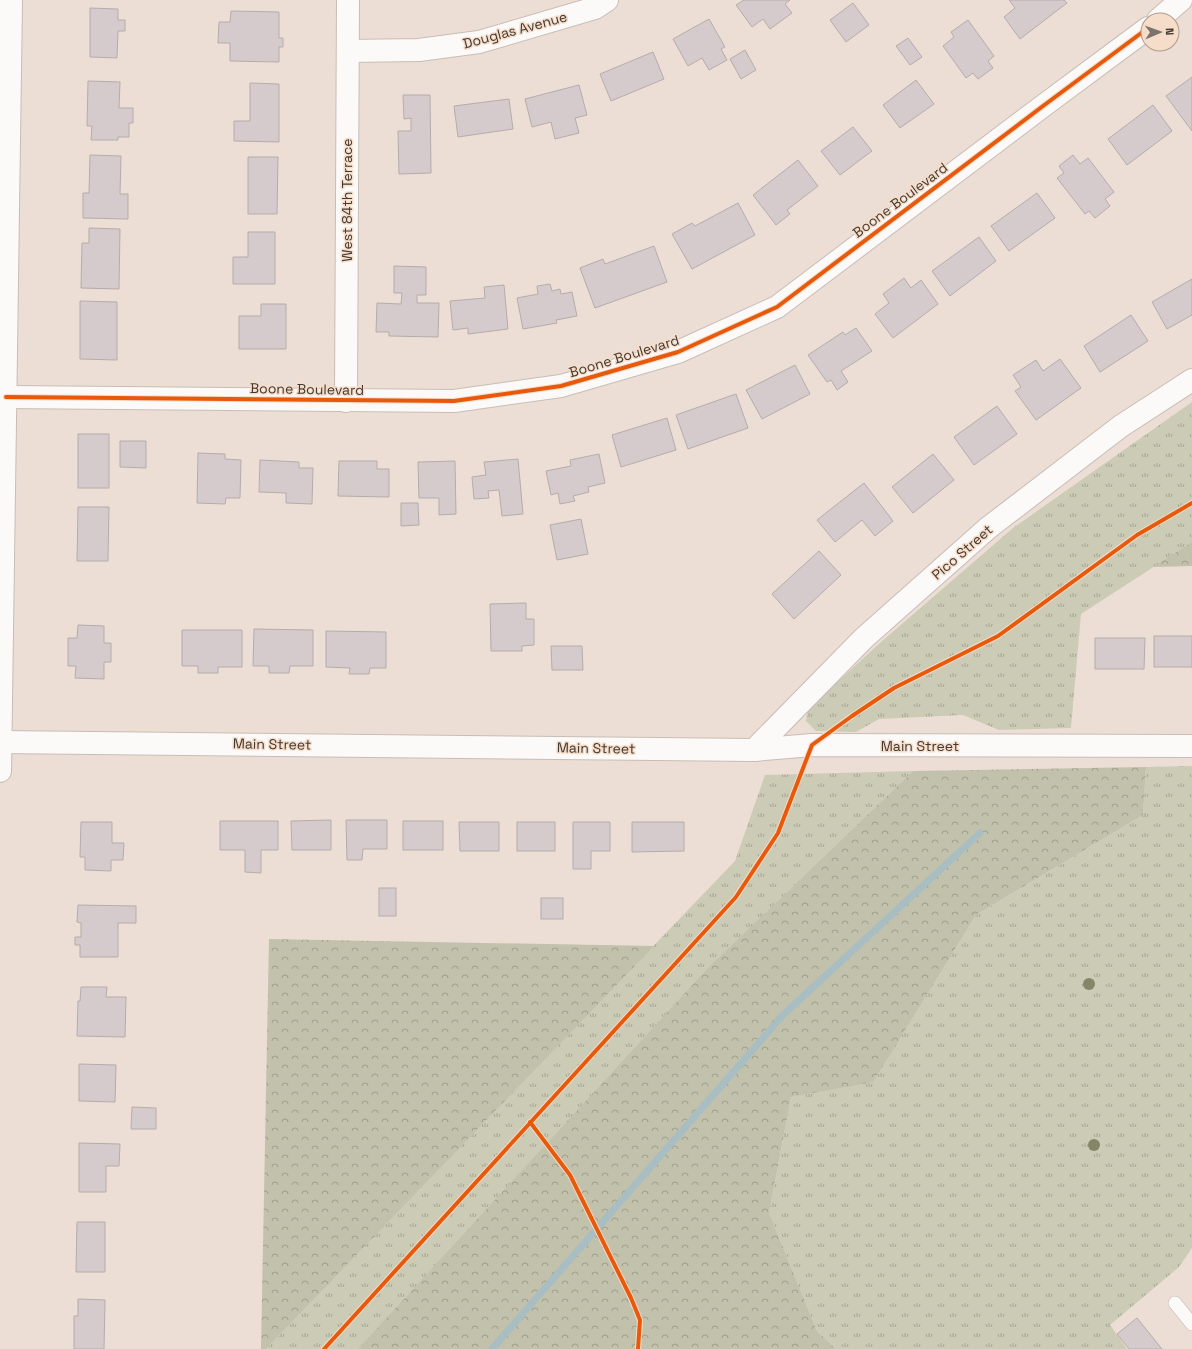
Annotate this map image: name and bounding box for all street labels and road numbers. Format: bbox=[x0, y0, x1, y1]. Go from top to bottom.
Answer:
street label: Douglas Avenue bbox=[461, 7, 569, 53]
street label: West 84th Terrace bbox=[338, 138, 356, 262]
street label: Boone Boulevard bbox=[849, 158, 951, 242]
street label: Boone Boulevard bbox=[567, 331, 681, 381]
street label: Boone Boulevard bbox=[250, 379, 364, 399]
street label: Pico Street bbox=[928, 521, 996, 583]
street label: Main Street bbox=[233, 734, 311, 754]
street label: Main Street bbox=[881, 737, 959, 755]
street label: Main Street bbox=[557, 738, 635, 758]

